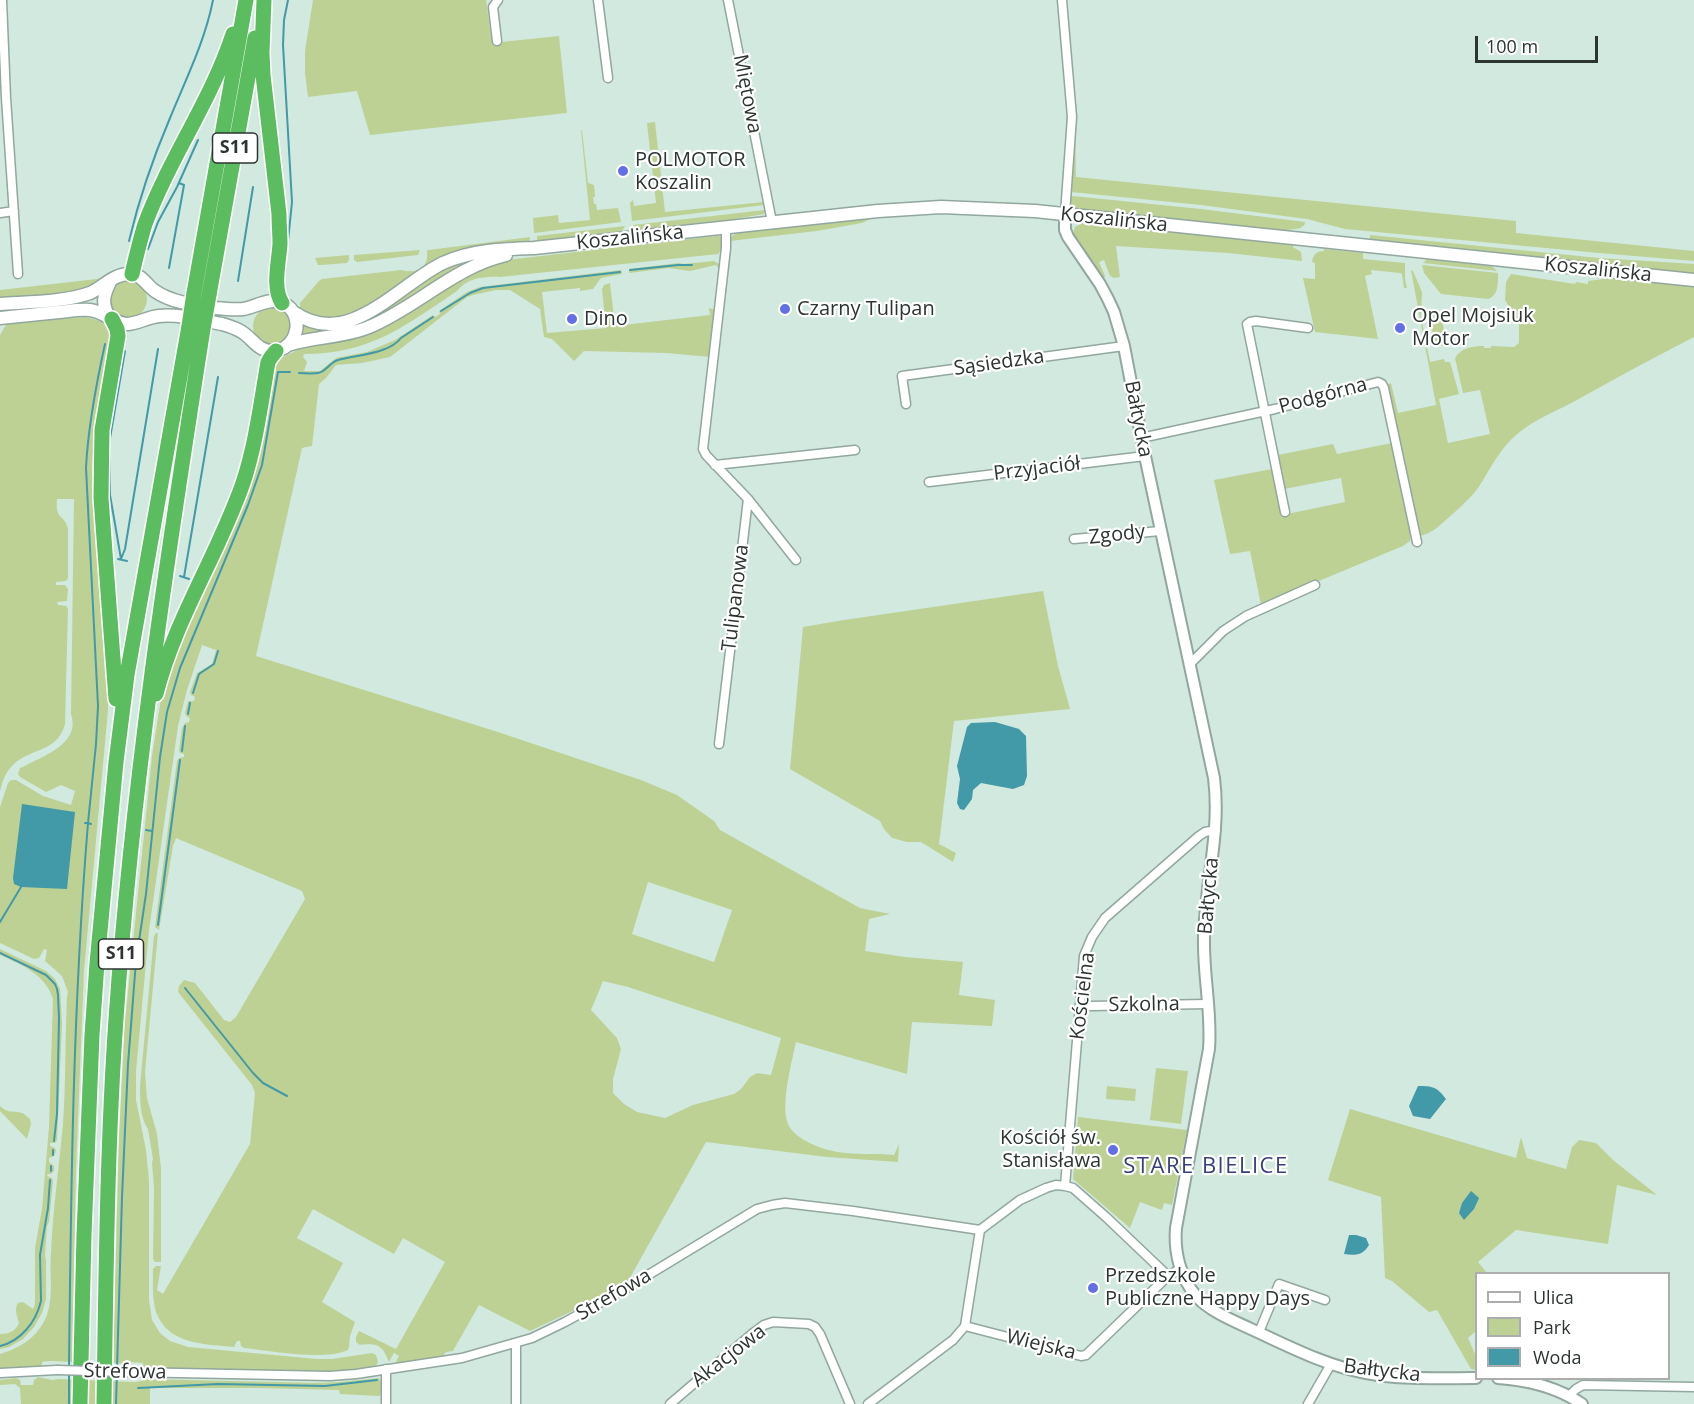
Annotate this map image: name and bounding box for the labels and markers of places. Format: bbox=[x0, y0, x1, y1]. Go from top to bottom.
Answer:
place label: POLMOTOR Koszalin bbox=[635, 148, 745, 195]
marker: POLMOTOR Koszalin bbox=[616, 164, 630, 178]
place label: Czarny Tulipan bbox=[797, 297, 935, 321]
marker: Czarny Tulipan bbox=[778, 302, 792, 316]
place label: Opel Mojsiuk Motor bbox=[1412, 304, 1534, 351]
place label: Dino bbox=[584, 307, 628, 331]
marker: Dino bbox=[565, 312, 579, 326]
marker: Opel Mojsiuk Motor bbox=[1393, 321, 1407, 335]
place label: Kościół św. Stanisława bbox=[1000, 1126, 1101, 1173]
marker: Kościół św. Stanisława bbox=[1106, 1143, 1120, 1157]
place label: Przedszkole Publiczne Happy Days bbox=[1105, 1264, 1310, 1311]
marker: Przedszkole Publiczne Happy Days bbox=[1086, 1281, 1100, 1295]

